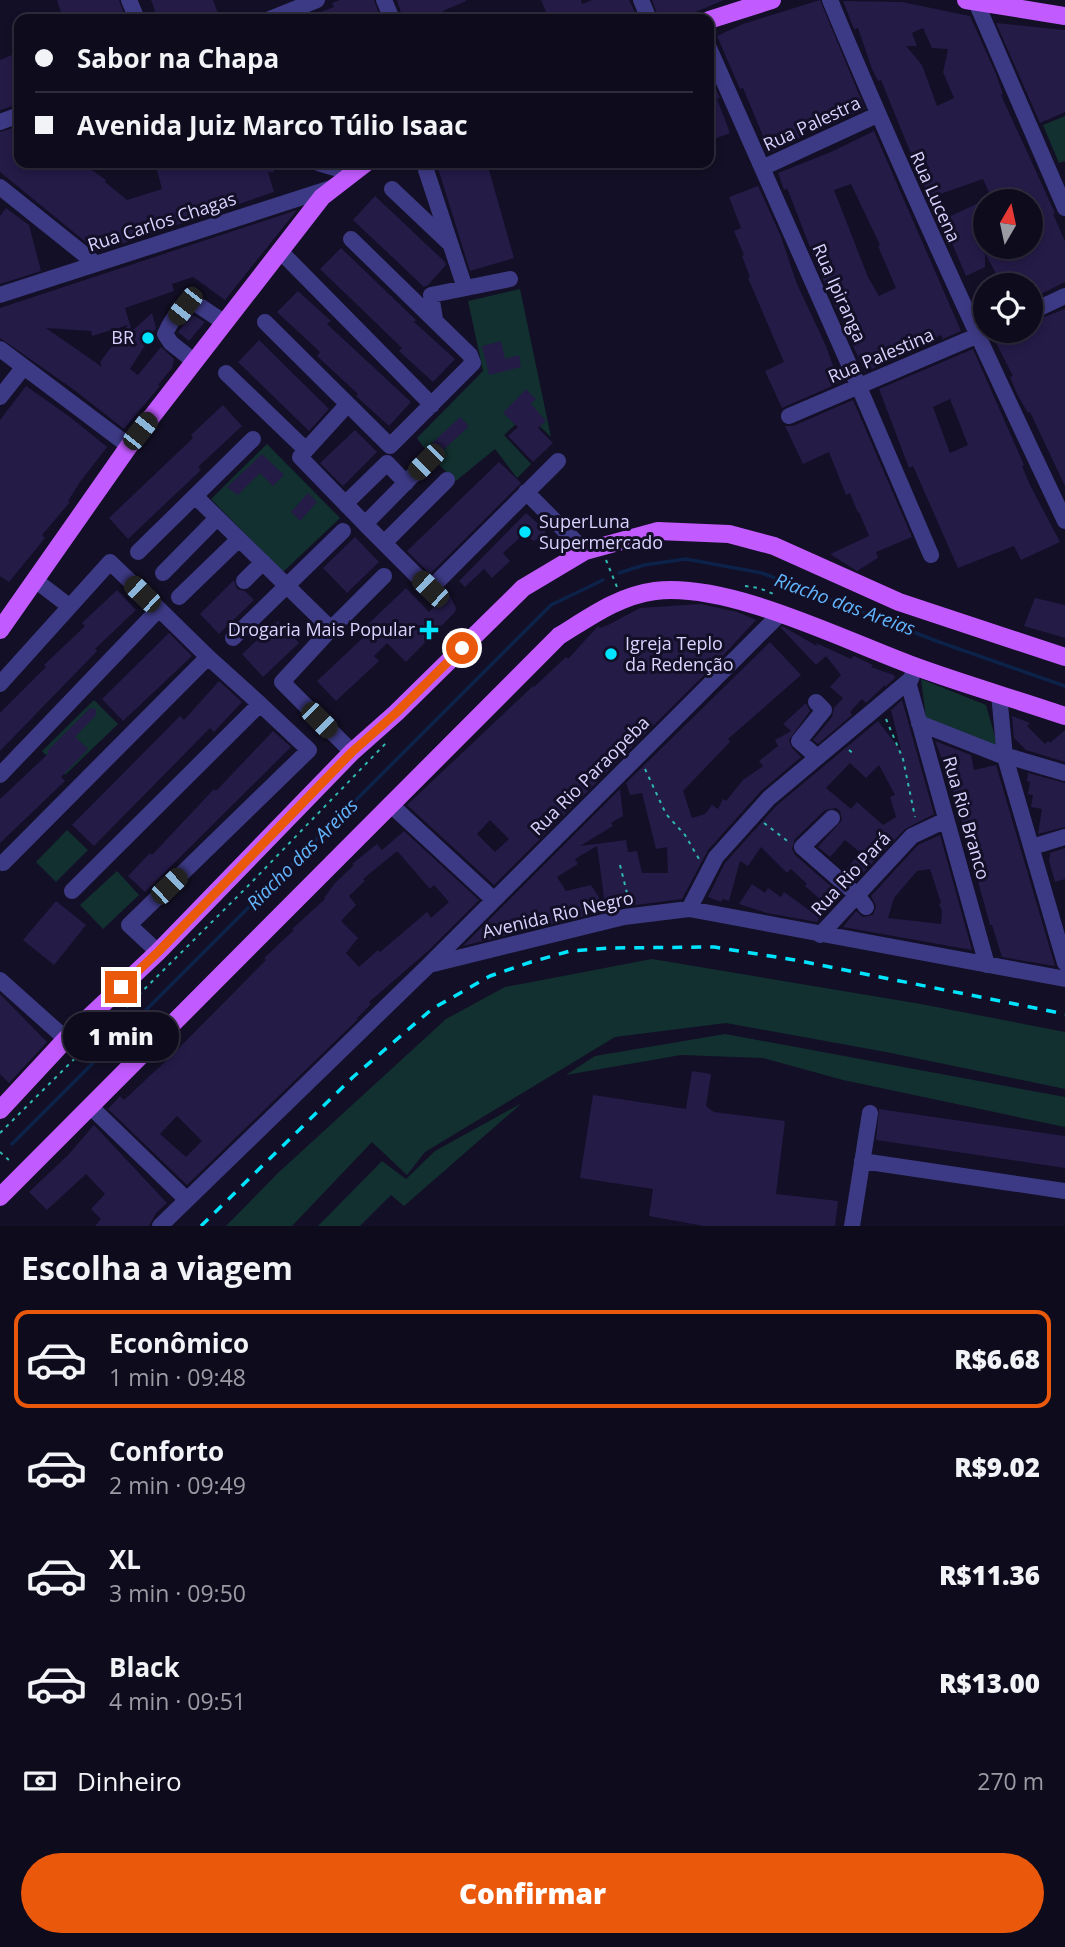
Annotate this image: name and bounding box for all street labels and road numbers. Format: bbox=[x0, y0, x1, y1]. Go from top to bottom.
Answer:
street label: Rua Palestra bbox=[759, 90, 864, 156]
street label: Rua Lucena bbox=[905, 147, 967, 246]
street label: Rua Carlos Chagas bbox=[84, 186, 239, 256]
street label: Rua Ipiranga bbox=[807, 239, 872, 346]
street label: Rua Palestina bbox=[824, 322, 937, 388]
street label: Rua Rio Paraopeba bbox=[525, 711, 654, 840]
street label: Rua Rio Branco bbox=[938, 753, 996, 882]
street label: Rua Rio Pará bbox=[805, 826, 895, 920]
street label: Avenida Rio Negro bbox=[480, 885, 636, 943]

